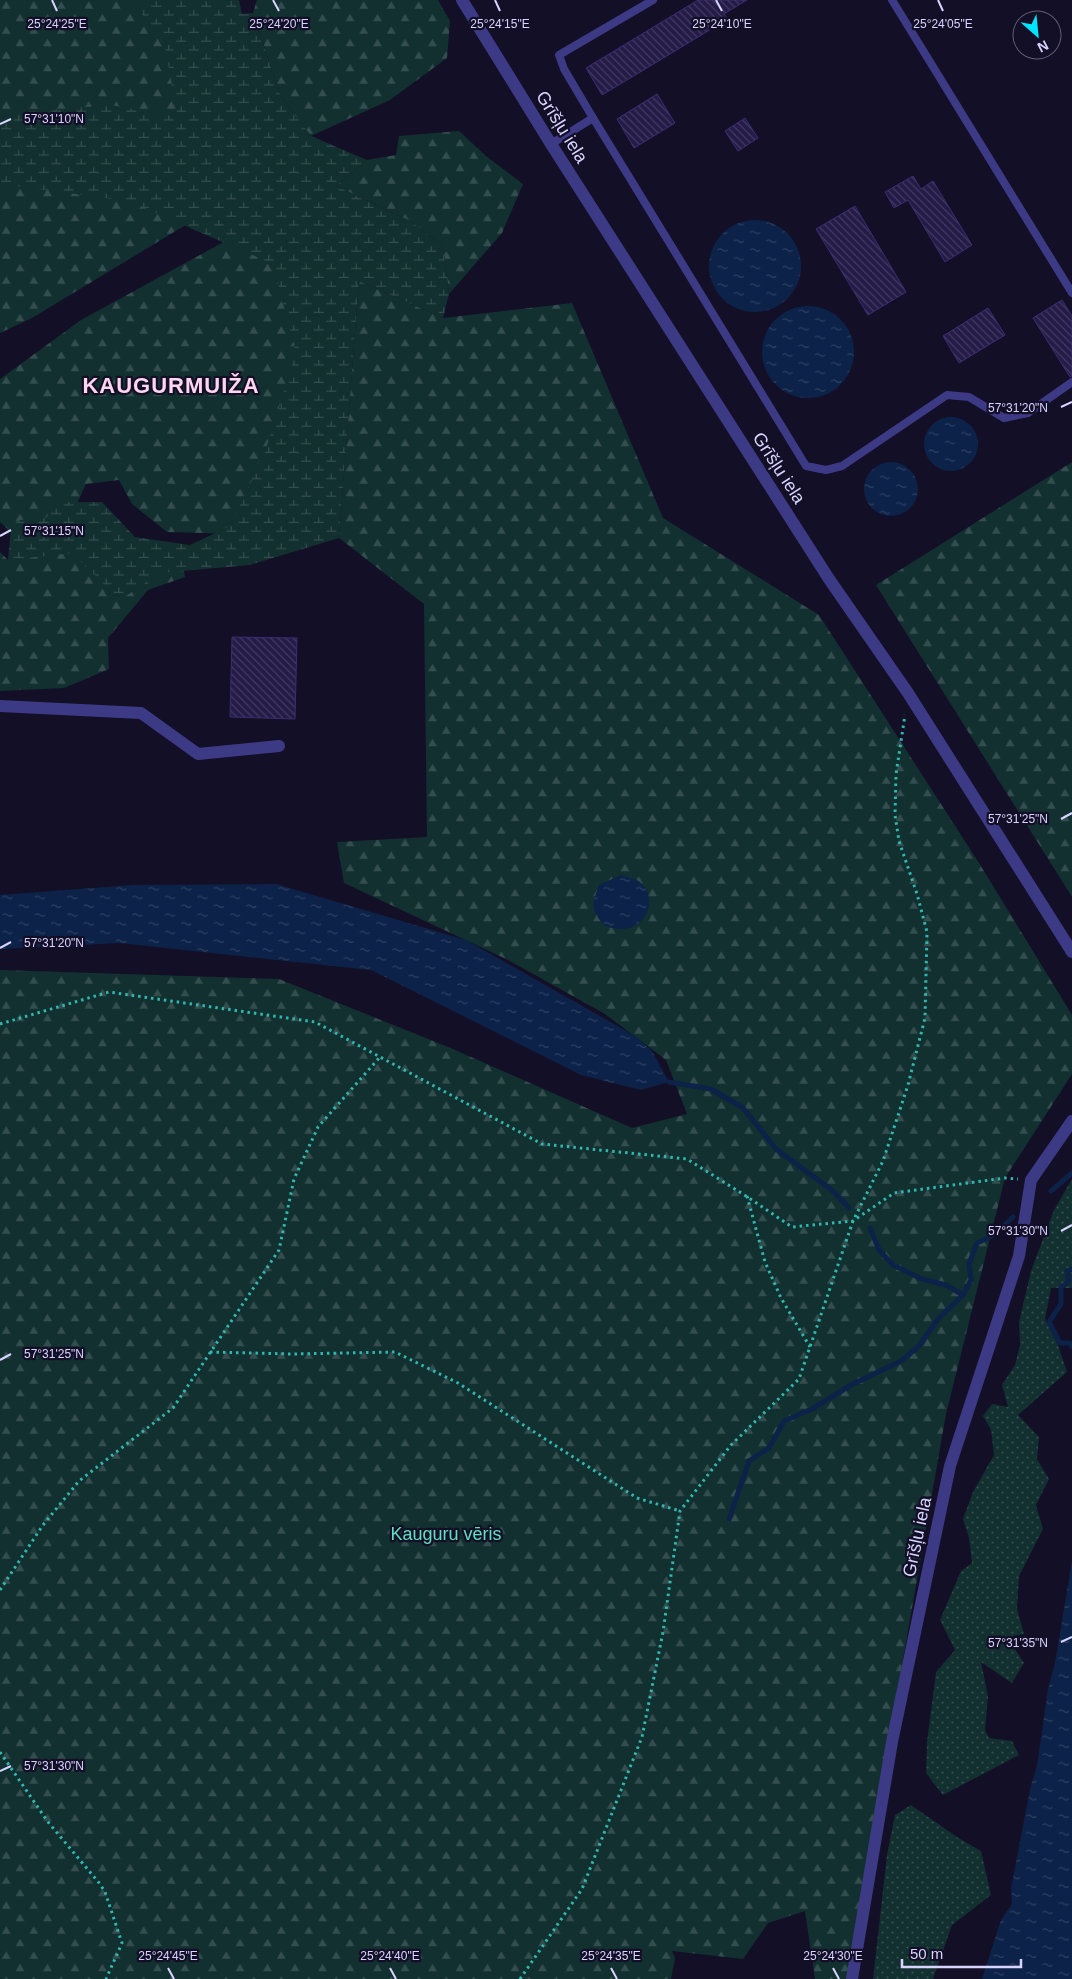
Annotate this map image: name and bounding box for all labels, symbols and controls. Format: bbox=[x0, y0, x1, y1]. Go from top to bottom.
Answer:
north arrow bbox=[1012, 10, 1062, 60]
text: 25°24'25"E bbox=[27, 17, 87, 31]
text: 25°24'20"E bbox=[249, 17, 309, 31]
text: 25°24'15"E bbox=[470, 17, 530, 31]
text: 25°24'10"E bbox=[692, 17, 752, 31]
text: 25°24'05"E bbox=[913, 17, 973, 31]
text: N bbox=[1035, 37, 1051, 56]
street label: Grīšļu iela bbox=[532, 87, 592, 167]
text: 57°31'10"N bbox=[24, 112, 84, 126]
district label: KAUGURMUIŽA bbox=[82, 373, 260, 398]
text: 57°31'20"N bbox=[988, 401, 1048, 415]
street label: Grīšļu iela bbox=[749, 429, 810, 508]
text: 57°31'15"N bbox=[24, 524, 84, 538]
text: 57°31'25"N bbox=[988, 812, 1048, 826]
text: 57°31'20"N bbox=[24, 936, 84, 950]
text: 57°31'30"N bbox=[988, 1224, 1048, 1238]
text: 57°31'25"N bbox=[24, 1347, 84, 1361]
street label: Grīšļu iela bbox=[899, 1494, 935, 1579]
park label: Kauguru vēris bbox=[390, 1524, 502, 1544]
text: 57°31'35"N bbox=[988, 1636, 1048, 1650]
text: 57°31'30"N bbox=[24, 1759, 84, 1773]
scale bar bbox=[902, 1936, 1021, 1968]
text: 50 m bbox=[910, 1945, 943, 1962]
text: 25°24'45"E bbox=[138, 1949, 198, 1963]
text: 25°24'40"E bbox=[360, 1949, 420, 1963]
text: 25°24'35"E bbox=[581, 1949, 641, 1963]
text: 25°24'30"E bbox=[803, 1949, 863, 1963]

